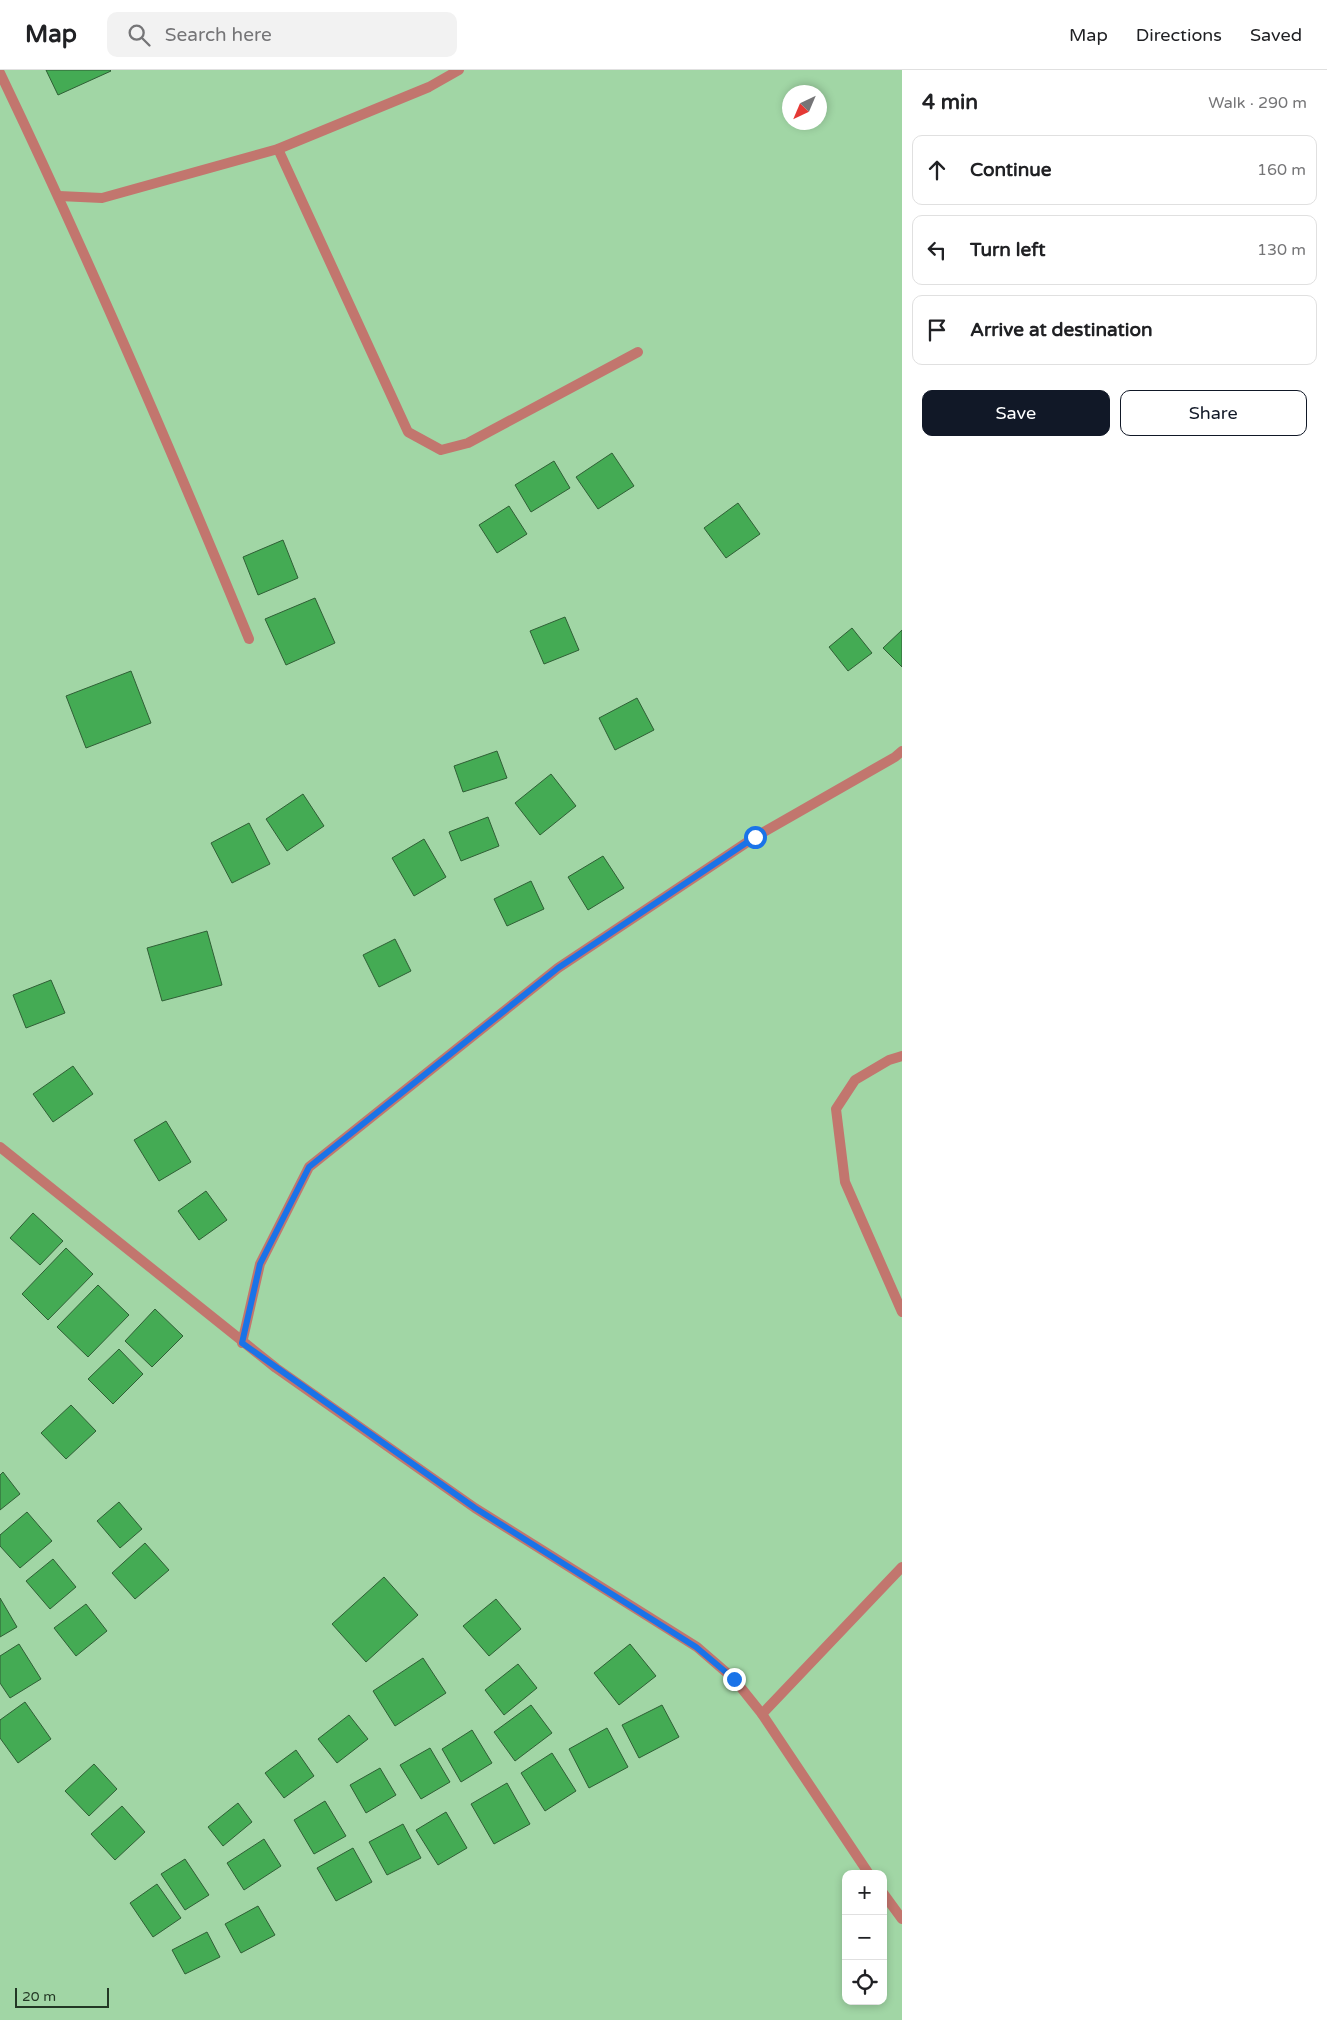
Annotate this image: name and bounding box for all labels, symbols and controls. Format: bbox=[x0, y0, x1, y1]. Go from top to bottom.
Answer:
search box bbox=[107, 12, 457, 57]
text: Map bbox=[25, 20, 77, 49]
icon: search bbox=[125, 21, 153, 49]
text: Search here bbox=[165, 24, 272, 46]
text: Map bbox=[1069, 24, 1108, 46]
text: Directions bbox=[1136, 24, 1222, 46]
text: Saved bbox=[1250, 24, 1302, 46]
north arrow bbox=[782, 85, 827, 130]
text: 4 min bbox=[922, 90, 978, 115]
text: Walk · 290 m bbox=[1208, 93, 1307, 113]
icon: ahead bbox=[923, 156, 951, 184]
text: Continue bbox=[970, 159, 1052, 181]
text: 160 m bbox=[1257, 160, 1306, 180]
icon: left bbox=[923, 236, 951, 264]
text: Turn left bbox=[970, 239, 1046, 261]
text: 130 m bbox=[1257, 240, 1306, 260]
icon: arrive bbox=[923, 316, 951, 344]
text: Arrive at destination bbox=[970, 319, 1153, 341]
button: Save bbox=[922, 390, 1110, 436]
button: Share bbox=[1120, 390, 1307, 436]
route start bbox=[744, 826, 767, 849]
route end bbox=[723, 1668, 746, 1691]
map controls bbox=[842, 1870, 887, 2005]
button: + bbox=[842, 1870, 887, 1915]
button: − bbox=[842, 1915, 887, 1960]
button: locate bbox=[842, 1960, 887, 2005]
scale bar bbox=[15, 1985, 109, 2008]
text: 20 m bbox=[22, 1988, 56, 2005]

